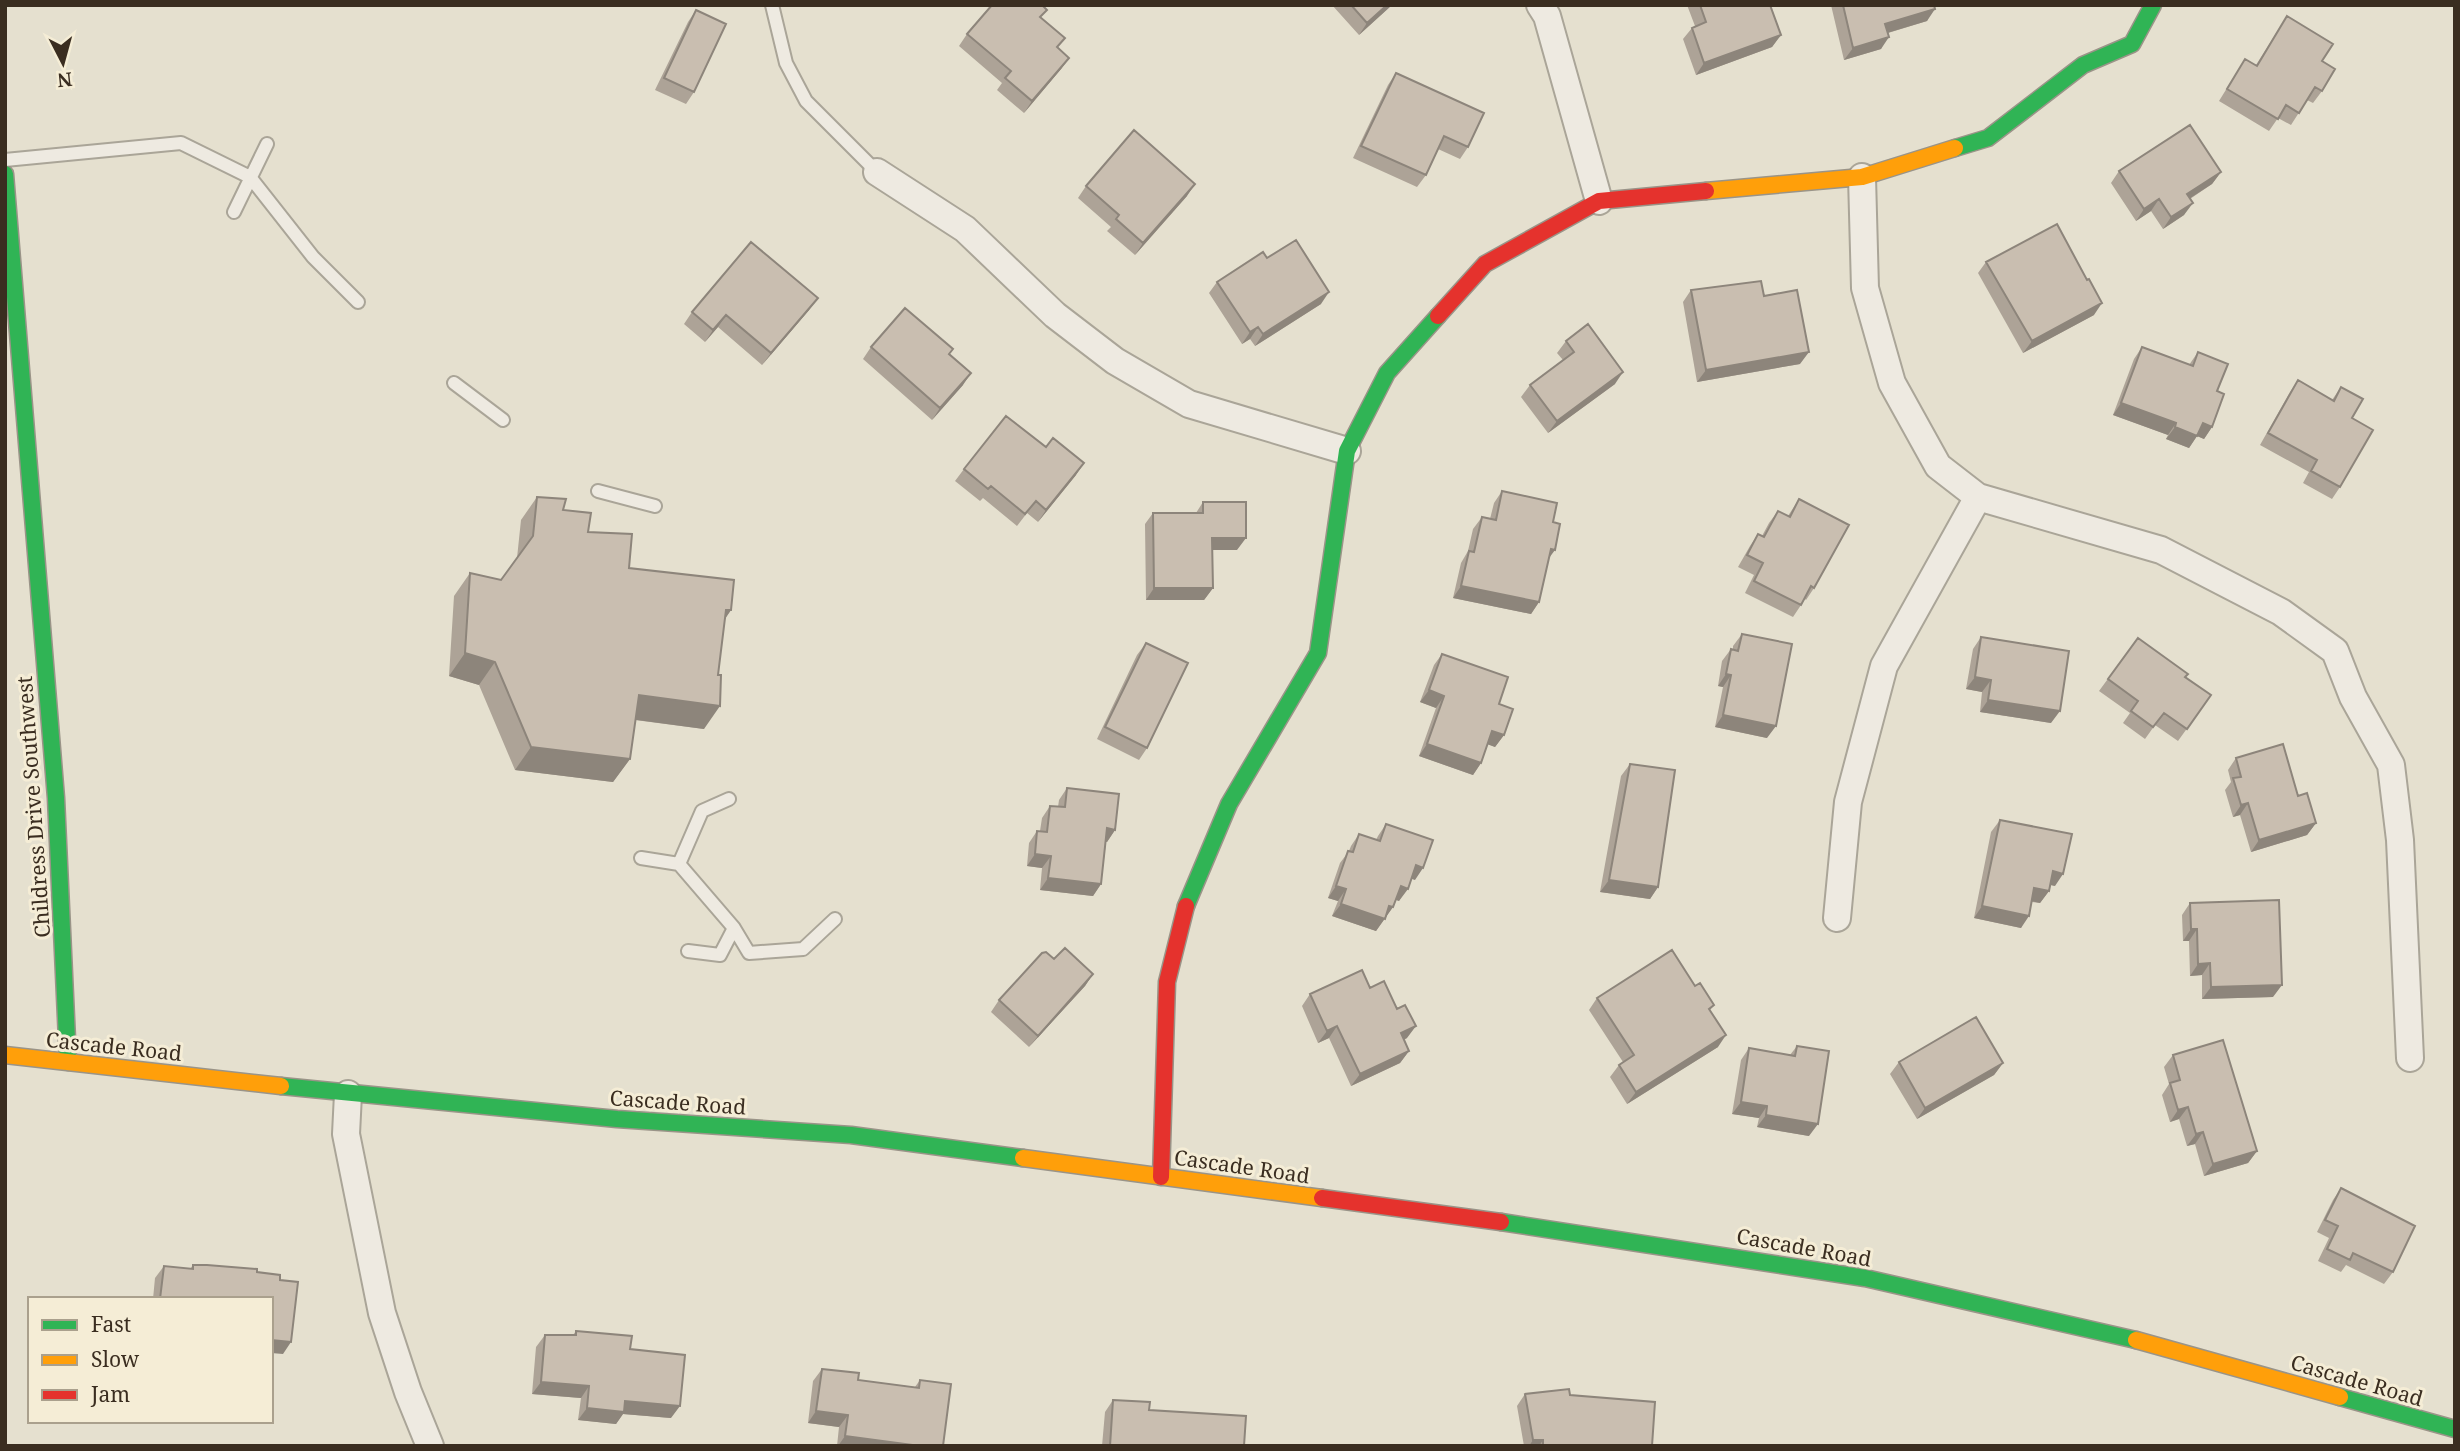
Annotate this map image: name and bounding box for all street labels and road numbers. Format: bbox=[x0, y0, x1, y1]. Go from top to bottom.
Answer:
street label: Childress Drive Southwest bbox=[10, 675, 56, 939]
street label: Cascade Road bbox=[45, 1025, 183, 1067]
street label: Cascade Road bbox=[609, 1083, 747, 1121]
street label: Cascade Road bbox=[1172, 1143, 1312, 1189]
street label: Cascade Road bbox=[1734, 1221, 1874, 1273]
street label: Cascade Road bbox=[2288, 1348, 2427, 1412]

